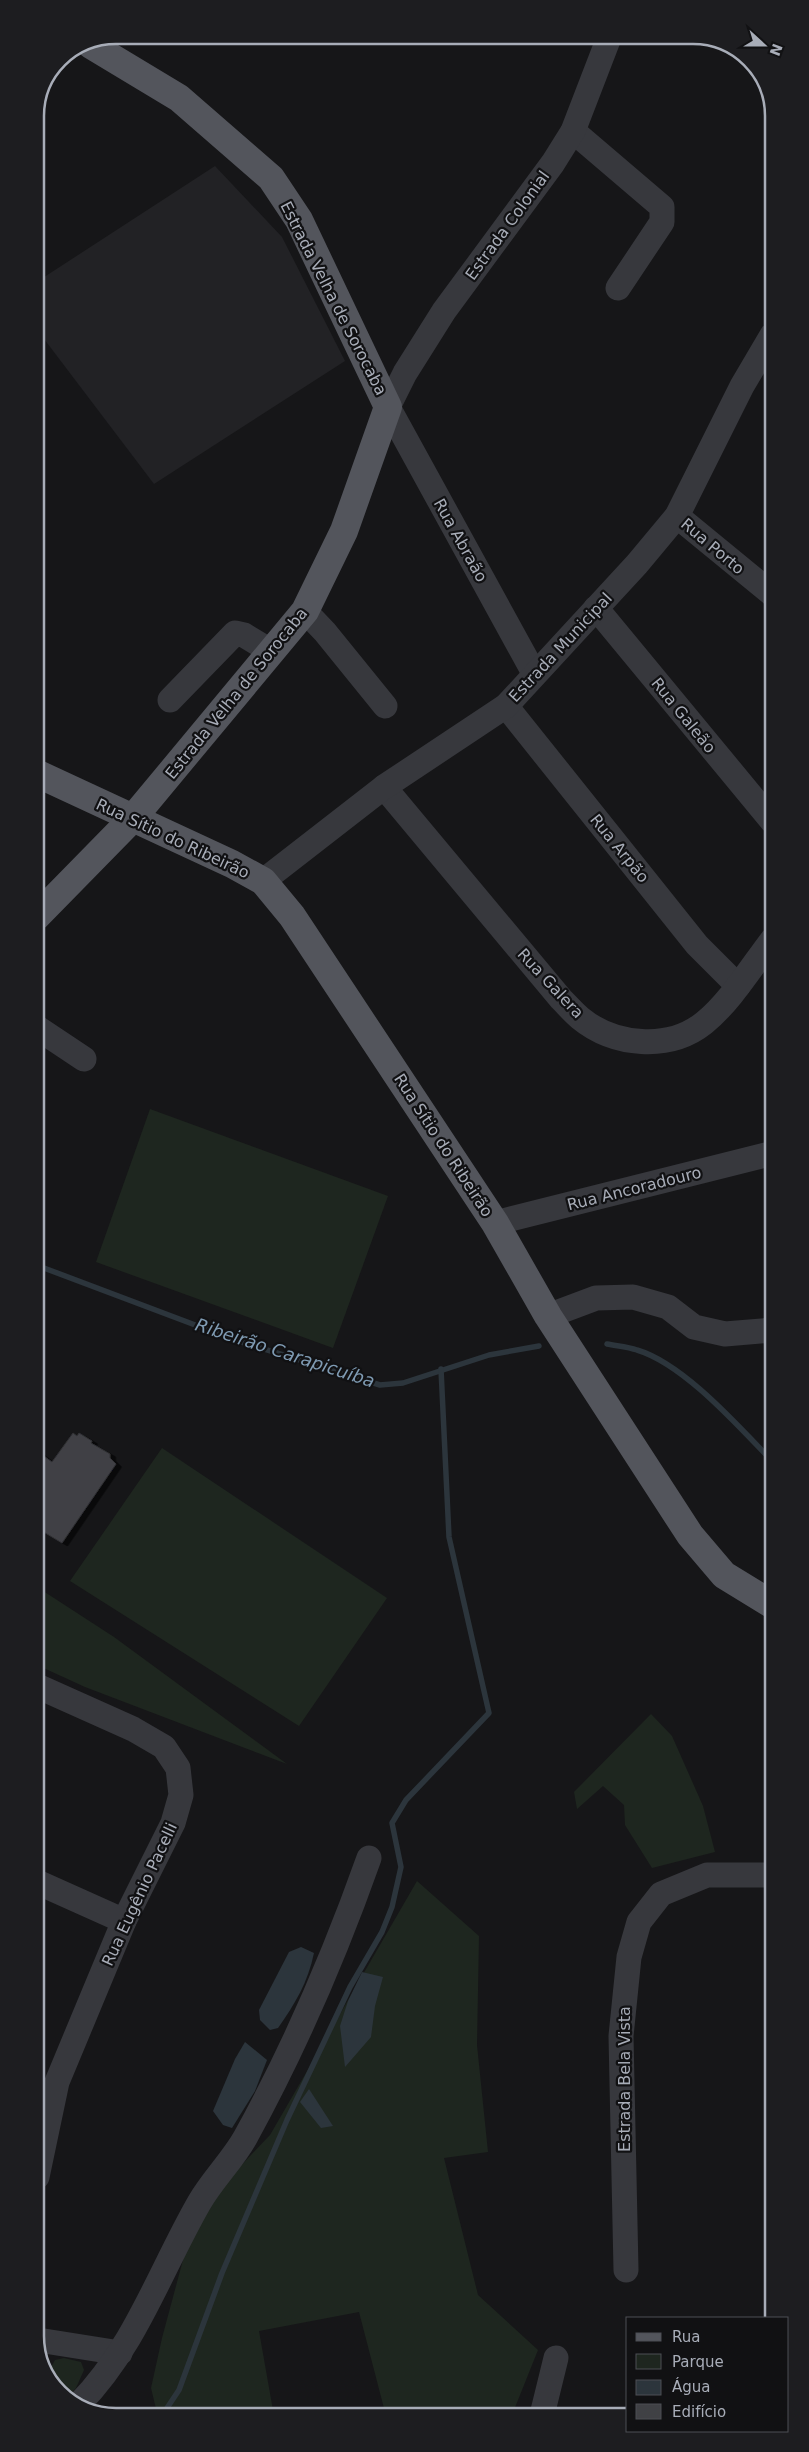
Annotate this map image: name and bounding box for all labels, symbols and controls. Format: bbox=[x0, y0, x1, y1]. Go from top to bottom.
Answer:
north arrow bbox=[739, 20, 789, 70]
text: N bbox=[767, 41, 786, 58]
street label: Estrada Colonial bbox=[461, 167, 553, 284]
street label: Estrada Velha de Sorocaba bbox=[276, 198, 391, 398]
street label: Rua Abraão bbox=[430, 495, 491, 585]
street label: Rua Porto bbox=[677, 514, 748, 578]
street label: Estrada Municipal bbox=[505, 589, 616, 706]
street label: Estrada Velha de Sorocaba bbox=[161, 604, 311, 783]
street label: Rua Galeão bbox=[647, 674, 720, 757]
street label: Rua Sítio do Ribeirão bbox=[93, 795, 252, 882]
street label: Rua Arpão bbox=[586, 810, 653, 886]
street label: Rua Galera bbox=[514, 945, 588, 1022]
street label: Rua Sítio do Ribeirão bbox=[390, 1070, 497, 1220]
street label: Rua Ancoradouro bbox=[565, 1163, 703, 1214]
water label: Ribeirão Carapicuíba bbox=[193, 1314, 378, 1391]
street label: Rua Eugênio Pacelli bbox=[98, 1820, 181, 1969]
street label: Estrada Bela Vista bbox=[615, 2006, 634, 2152]
legend bbox=[626, 2317, 789, 2432]
text: Rua bbox=[672, 2328, 700, 2346]
text: Parque bbox=[672, 2353, 724, 2371]
text: Água bbox=[672, 2377, 710, 2396]
text: Edifício bbox=[672, 2403, 726, 2421]

